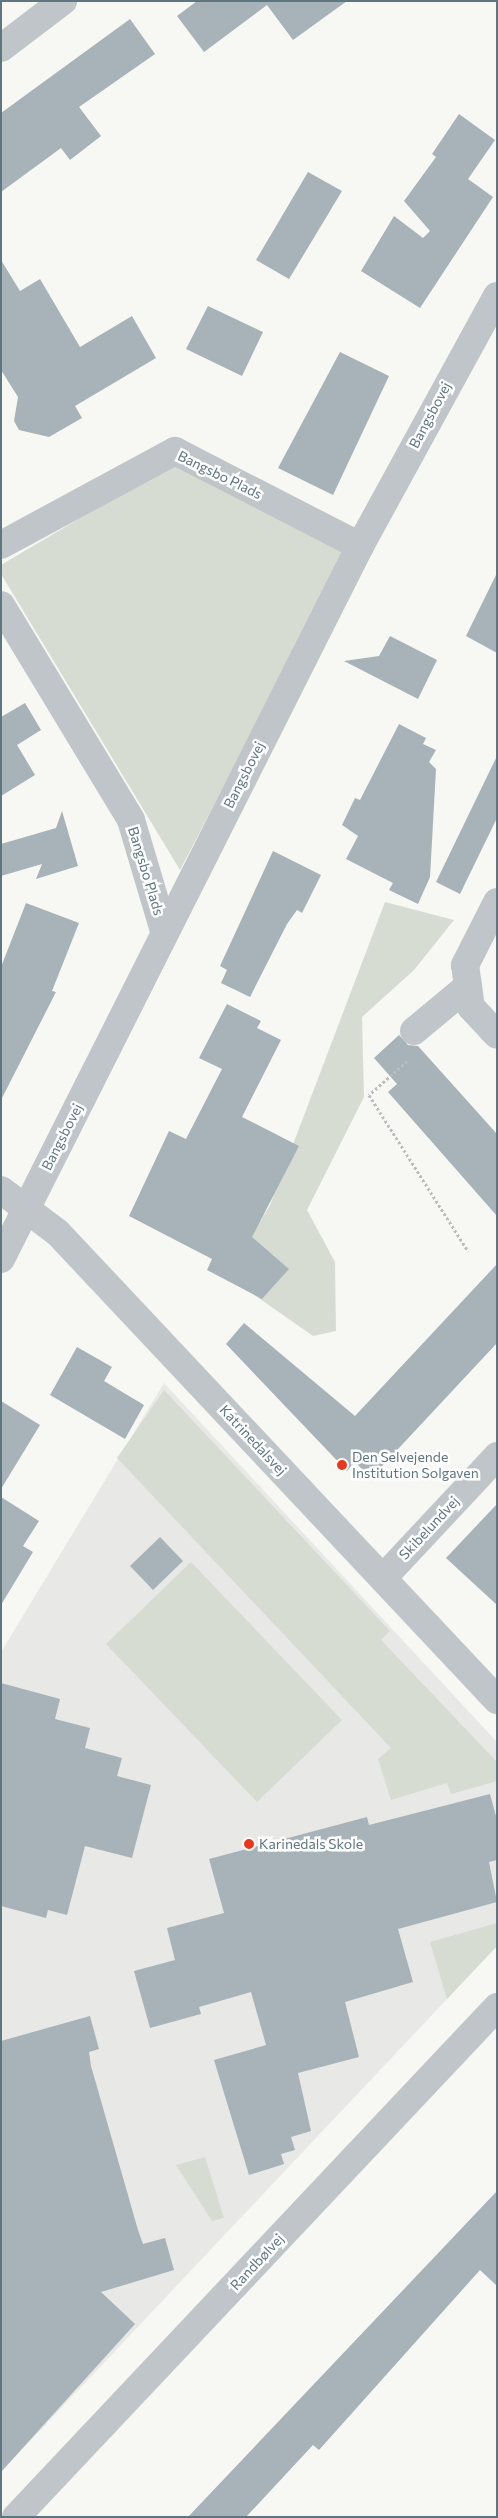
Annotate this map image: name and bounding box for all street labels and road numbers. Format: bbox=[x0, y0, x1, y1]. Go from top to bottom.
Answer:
street label: Bangsbovej bbox=[406, 379, 454, 451]
street label: Bangsbo Plads bbox=[175, 447, 265, 503]
street label: Bangsbovej bbox=[220, 739, 268, 811]
street label: Bangsbo Plads bbox=[125, 825, 167, 917]
street label: Bangsbovej bbox=[38, 1101, 86, 1173]
street label: Katrinedalsvej bbox=[216, 1401, 290, 1479]
street label: Skibelundvej bbox=[395, 1493, 463, 1563]
street label: Randbølvej bbox=[227, 2230, 287, 2294]

